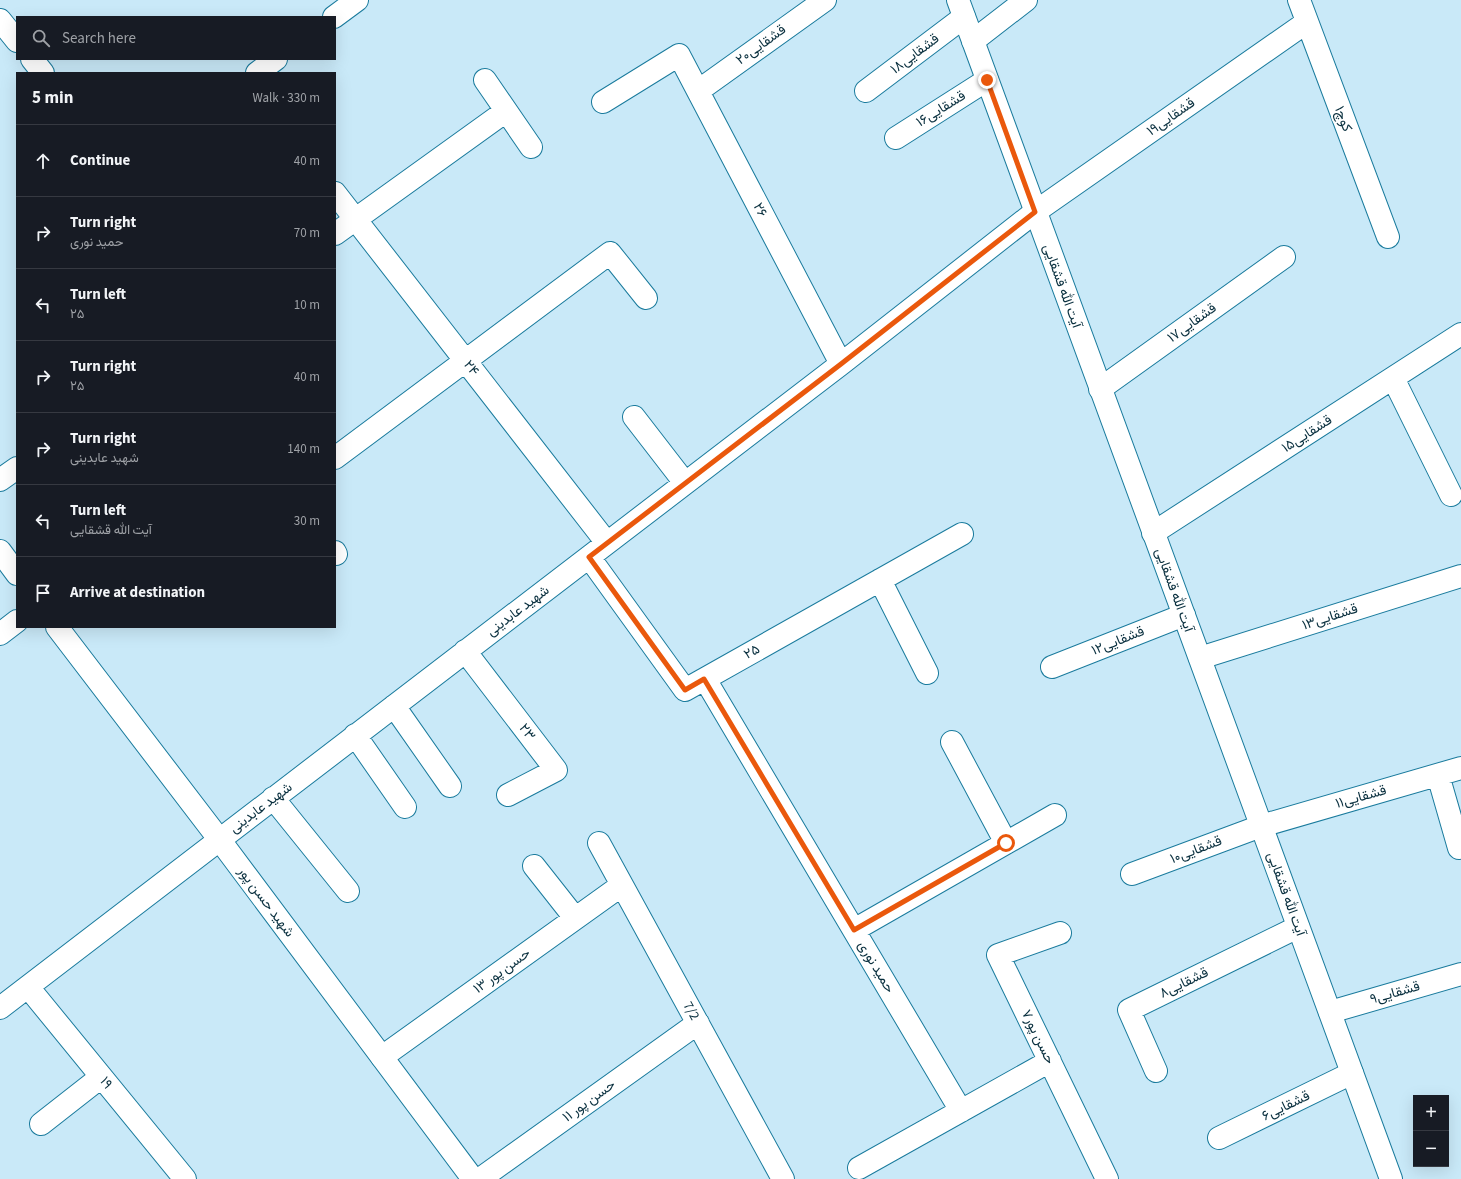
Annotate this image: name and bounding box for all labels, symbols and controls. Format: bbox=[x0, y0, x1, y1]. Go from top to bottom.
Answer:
search box bbox=[16, 16, 336, 60]
street label: ۲۰قشقایی bbox=[732, 20, 790, 70]
icon: search bbox=[30, 27, 52, 49]
text: Search here bbox=[62, 28, 136, 49]
street label: ۱۸قشقایی bbox=[886, 29, 944, 79]
route end bbox=[978, 71, 996, 89]
text: 5 min bbox=[32, 86, 73, 110]
street label: ۱۶قشقایی bbox=[912, 86, 970, 132]
text: Walk · 330 m bbox=[252, 89, 320, 107]
street label: ۱۹قشقایی bbox=[1143, 93, 1199, 141]
street label: کوچ۱ bbox=[1329, 103, 1357, 135]
icon: ahead bbox=[32, 150, 54, 172]
text: Continue bbox=[70, 150, 130, 171]
text: 40 m bbox=[294, 152, 320, 170]
street label: ۲۶ bbox=[748, 199, 772, 221]
text: Turn right bbox=[70, 212, 136, 233]
icon: right bbox=[32, 222, 54, 244]
text: 70 m bbox=[294, 224, 320, 242]
text: حمید نوری bbox=[70, 233, 124, 251]
street label: آیت الله قشقایی bbox=[1038, 241, 1087, 332]
text: Turn left bbox=[70, 284, 126, 305]
icon: left bbox=[32, 294, 54, 316]
text: 10 m bbox=[294, 296, 320, 314]
street label: ۱۷قشقایی bbox=[1163, 298, 1221, 348]
text: ۲۵ bbox=[70, 305, 84, 323]
text: Turn right bbox=[70, 356, 136, 377]
street label: ۲۴ bbox=[458, 356, 484, 380]
icon: right bbox=[32, 366, 54, 388]
text: 40 m bbox=[294, 368, 320, 386]
text: ۲۵ bbox=[70, 377, 84, 395]
street label: ۱۵قشقایی bbox=[1278, 410, 1336, 458]
text: Turn right bbox=[70, 428, 136, 449]
icon: right bbox=[32, 438, 54, 460]
text: 140 m bbox=[287, 440, 320, 458]
text: شهید عابدینی bbox=[70, 449, 139, 467]
text: Turn left bbox=[70, 500, 126, 521]
icon: left bbox=[32, 510, 54, 532]
text: 30 m bbox=[294, 512, 320, 530]
text: آیت الله قشقایی bbox=[70, 521, 152, 539]
street label: آیت الله قشقایی bbox=[1150, 545, 1199, 636]
street label: شهید عابدینی bbox=[482, 581, 554, 641]
icon: arrive bbox=[32, 582, 54, 604]
text: Arrive at destination bbox=[70, 582, 205, 603]
street label: قشقایی۱۳ bbox=[1300, 599, 1360, 635]
street label: قشقایی۱۲ bbox=[1088, 621, 1148, 661]
street label: ۲۵ bbox=[740, 639, 764, 665]
street label: ۲۳ bbox=[514, 719, 540, 745]
street label: شهید عابدینی bbox=[225, 778, 297, 838]
street label: ۱۱قشقایی bbox=[1333, 780, 1389, 814]
street label: ۱۰قشقایی bbox=[1167, 831, 1225, 869]
route start bbox=[997, 834, 1015, 852]
street label: آیت الله قشقایی bbox=[1262, 849, 1311, 940]
street label: شهید حسن پور bbox=[232, 862, 299, 941]
street label: حمید نوری bbox=[853, 937, 899, 997]
street label: ۱۳ حسن پور bbox=[469, 943, 535, 999]
street label: ۸قشقایی bbox=[1156, 963, 1212, 1003]
street label: ۹قشقایی bbox=[1368, 976, 1422, 1010]
street label: 7/2 bbox=[678, 998, 704, 1024]
street label: حسن پور۷ bbox=[1016, 1006, 1060, 1068]
street label: ۱۹ bbox=[95, 1073, 117, 1093]
street label: ۱۱ حسن پور bbox=[558, 1075, 620, 1127]
street label: ۶قشقایی bbox=[1259, 1086, 1313, 1126]
map controls bbox=[1413, 1095, 1449, 1167]
button: + bbox=[1413, 1095, 1449, 1131]
button: − bbox=[1413, 1131, 1449, 1167]

